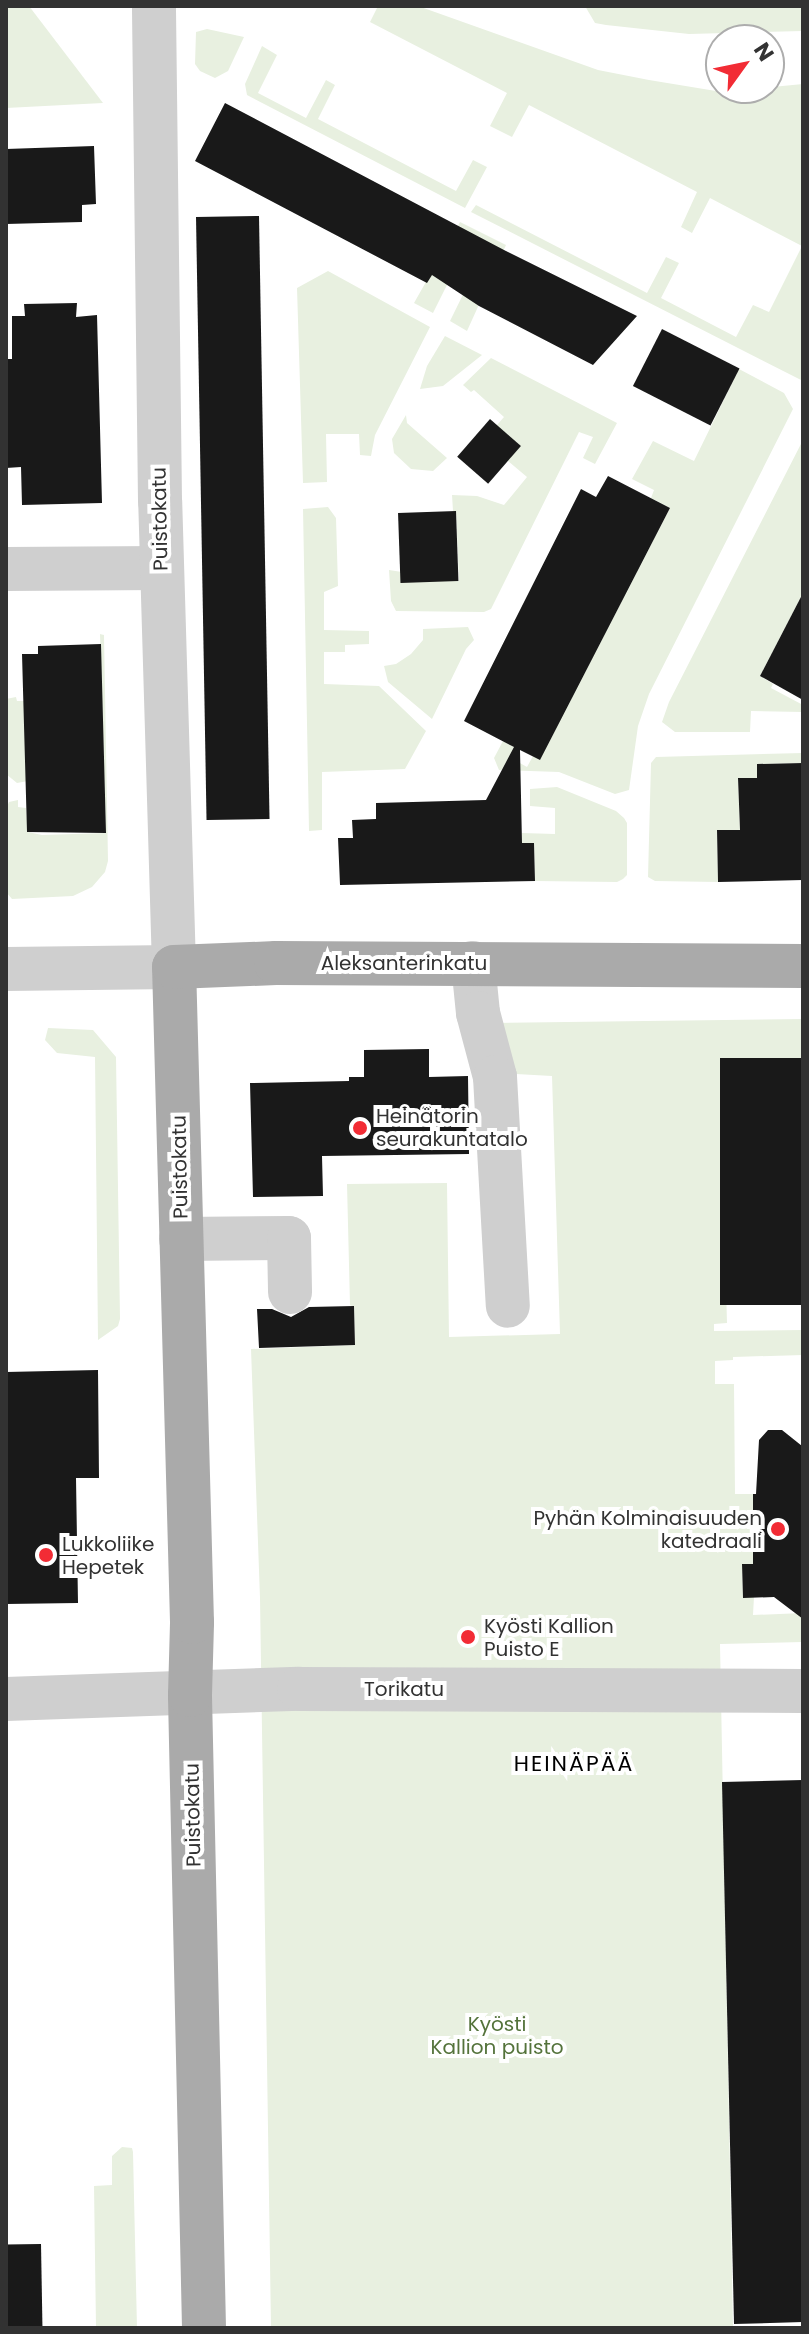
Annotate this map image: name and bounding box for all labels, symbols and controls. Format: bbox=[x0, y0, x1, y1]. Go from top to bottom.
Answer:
north arrow bbox=[705, 24, 785, 104]
text: N bbox=[746, 36, 781, 67]
street label: Puistokatu bbox=[147, 467, 173, 571]
street label: Aleksanterinkatu bbox=[321, 951, 487, 975]
place label: Heinätorin seurakuntatalo bbox=[376, 1104, 528, 1151]
street label: Puistokatu bbox=[167, 1115, 193, 1219]
marker: Heinätorin seurakuntatalo bbox=[351, 1119, 369, 1137]
place label: Pyhän Kolminaisuuden katedraali bbox=[533, 1506, 762, 1553]
marker: Pyhän Kolminaisuuden katedraali bbox=[769, 1520, 787, 1538]
place label: Lukkoliike Hepetek bbox=[62, 1532, 154, 1579]
marker: Lukkoliike Hepetek bbox=[37, 1546, 55, 1564]
place label: Kyösti Kallion Puisto E bbox=[484, 1614, 614, 1661]
marker: Kyösti Kallion Puisto E bbox=[459, 1628, 477, 1646]
street label: Torikatu bbox=[364, 1677, 444, 1701]
district label: HEINÄPÄÄ bbox=[514, 1751, 634, 1777]
street label: Puistokatu bbox=[180, 1763, 206, 1867]
park label: Kyösti Kallion puisto bbox=[431, 2013, 563, 2060]

